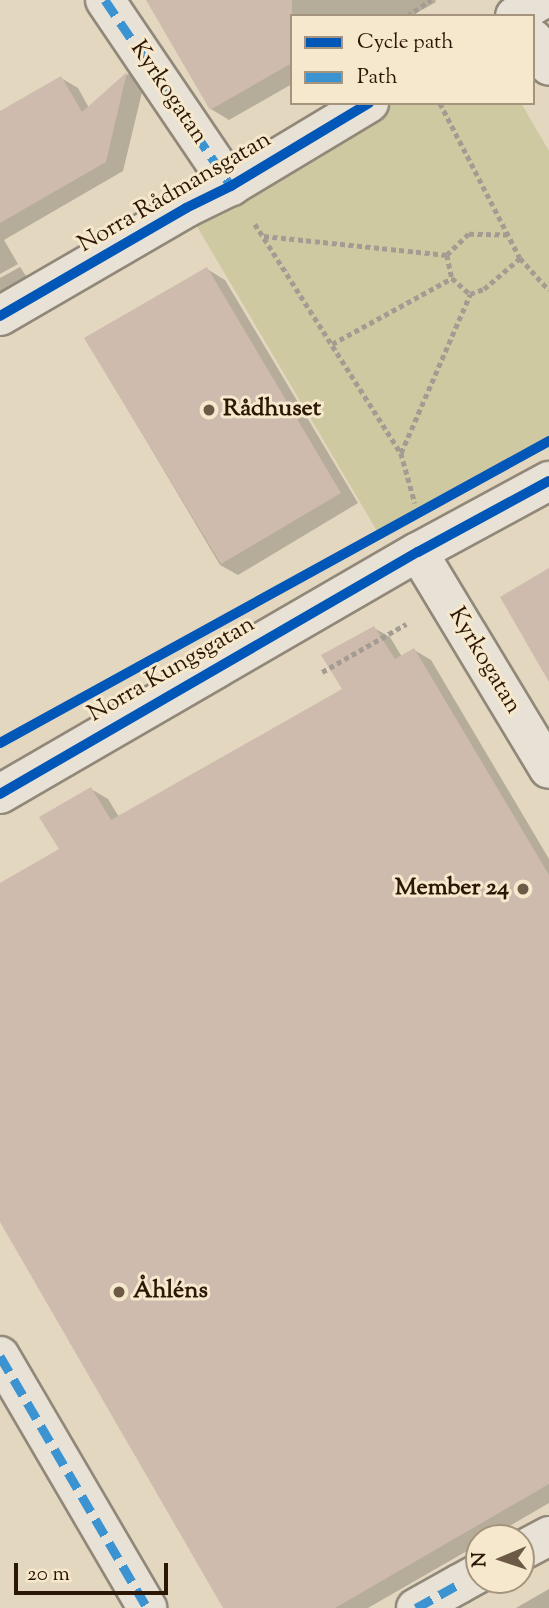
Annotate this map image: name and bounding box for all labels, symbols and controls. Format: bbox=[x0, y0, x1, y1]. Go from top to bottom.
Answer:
legend bbox=[290, 14, 535, 105]
text: Cycle path bbox=[357, 28, 454, 58]
street label: Kyrkogatan bbox=[123, 36, 213, 150]
text: Path bbox=[357, 63, 398, 93]
street label: Norra Rådmansgatan bbox=[73, 126, 277, 260]
place label: Rådhuset bbox=[223, 396, 321, 424]
marker: Rådhuset bbox=[201, 402, 217, 418]
street label: Kyrkogatan bbox=[441, 603, 527, 719]
street label: Norra Kungsgatan bbox=[84, 611, 260, 729]
place label: Member 24 bbox=[395, 875, 509, 903]
marker: Member 24 bbox=[515, 881, 531, 897]
place label: Åhléns bbox=[133, 1278, 208, 1306]
marker: Åhléns bbox=[111, 1284, 127, 1300]
north arrow bbox=[465, 1524, 535, 1594]
scale bar bbox=[18, 1548, 172, 1592]
text: N bbox=[467, 1552, 494, 1568]
text: 20 m bbox=[27, 1560, 70, 1590]

